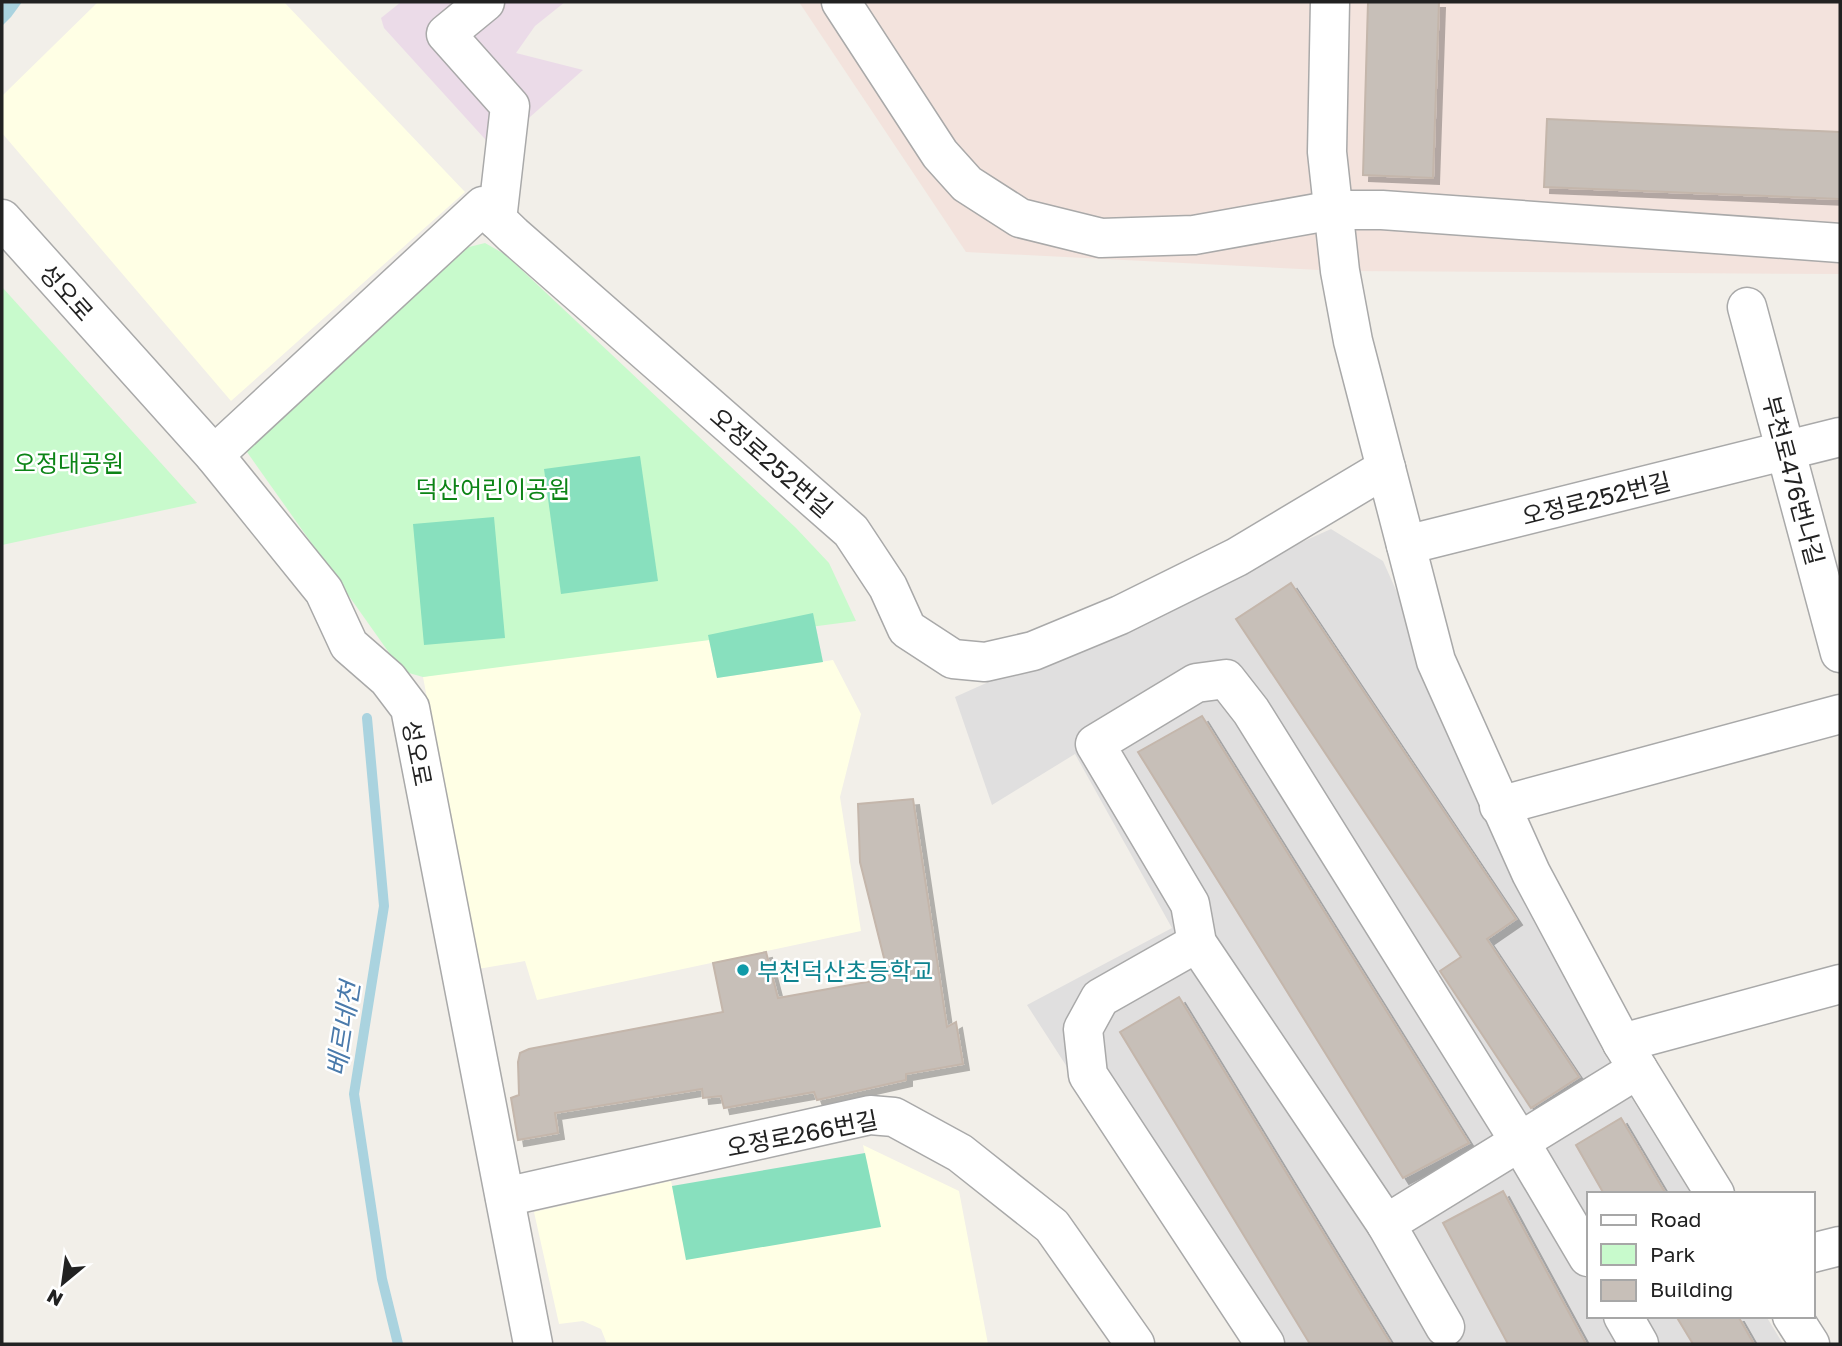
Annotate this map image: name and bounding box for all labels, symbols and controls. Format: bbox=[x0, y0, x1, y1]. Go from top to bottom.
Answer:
street label: 성오로 bbox=[34, 258, 100, 326]
street label: 부천로476번나길 bbox=[1757, 392, 1831, 568]
street label: 오정로252번길 bbox=[705, 401, 839, 523]
park label: 오정대공원 bbox=[14, 448, 124, 477]
street label: 오정로252번길 bbox=[1519, 466, 1673, 530]
park label: 덕산어린이공원 bbox=[416, 474, 570, 503]
street label: 성오로 bbox=[397, 718, 439, 788]
place label: 부천덕산초등학교 bbox=[757, 956, 934, 985]
marker: 부천덕산초등학교 bbox=[735, 962, 751, 978]
water label: 베르네천 bbox=[320, 976, 366, 1079]
street label: 오정로266번길 bbox=[724, 1104, 880, 1162]
legend bbox=[1587, 1192, 1814, 1318]
text: Road bbox=[1650, 1206, 1701, 1232]
text: Park bbox=[1650, 1241, 1696, 1267]
north arrow bbox=[28, 1248, 98, 1318]
text: Building bbox=[1650, 1276, 1733, 1302]
text: N bbox=[43, 1285, 66, 1312]

